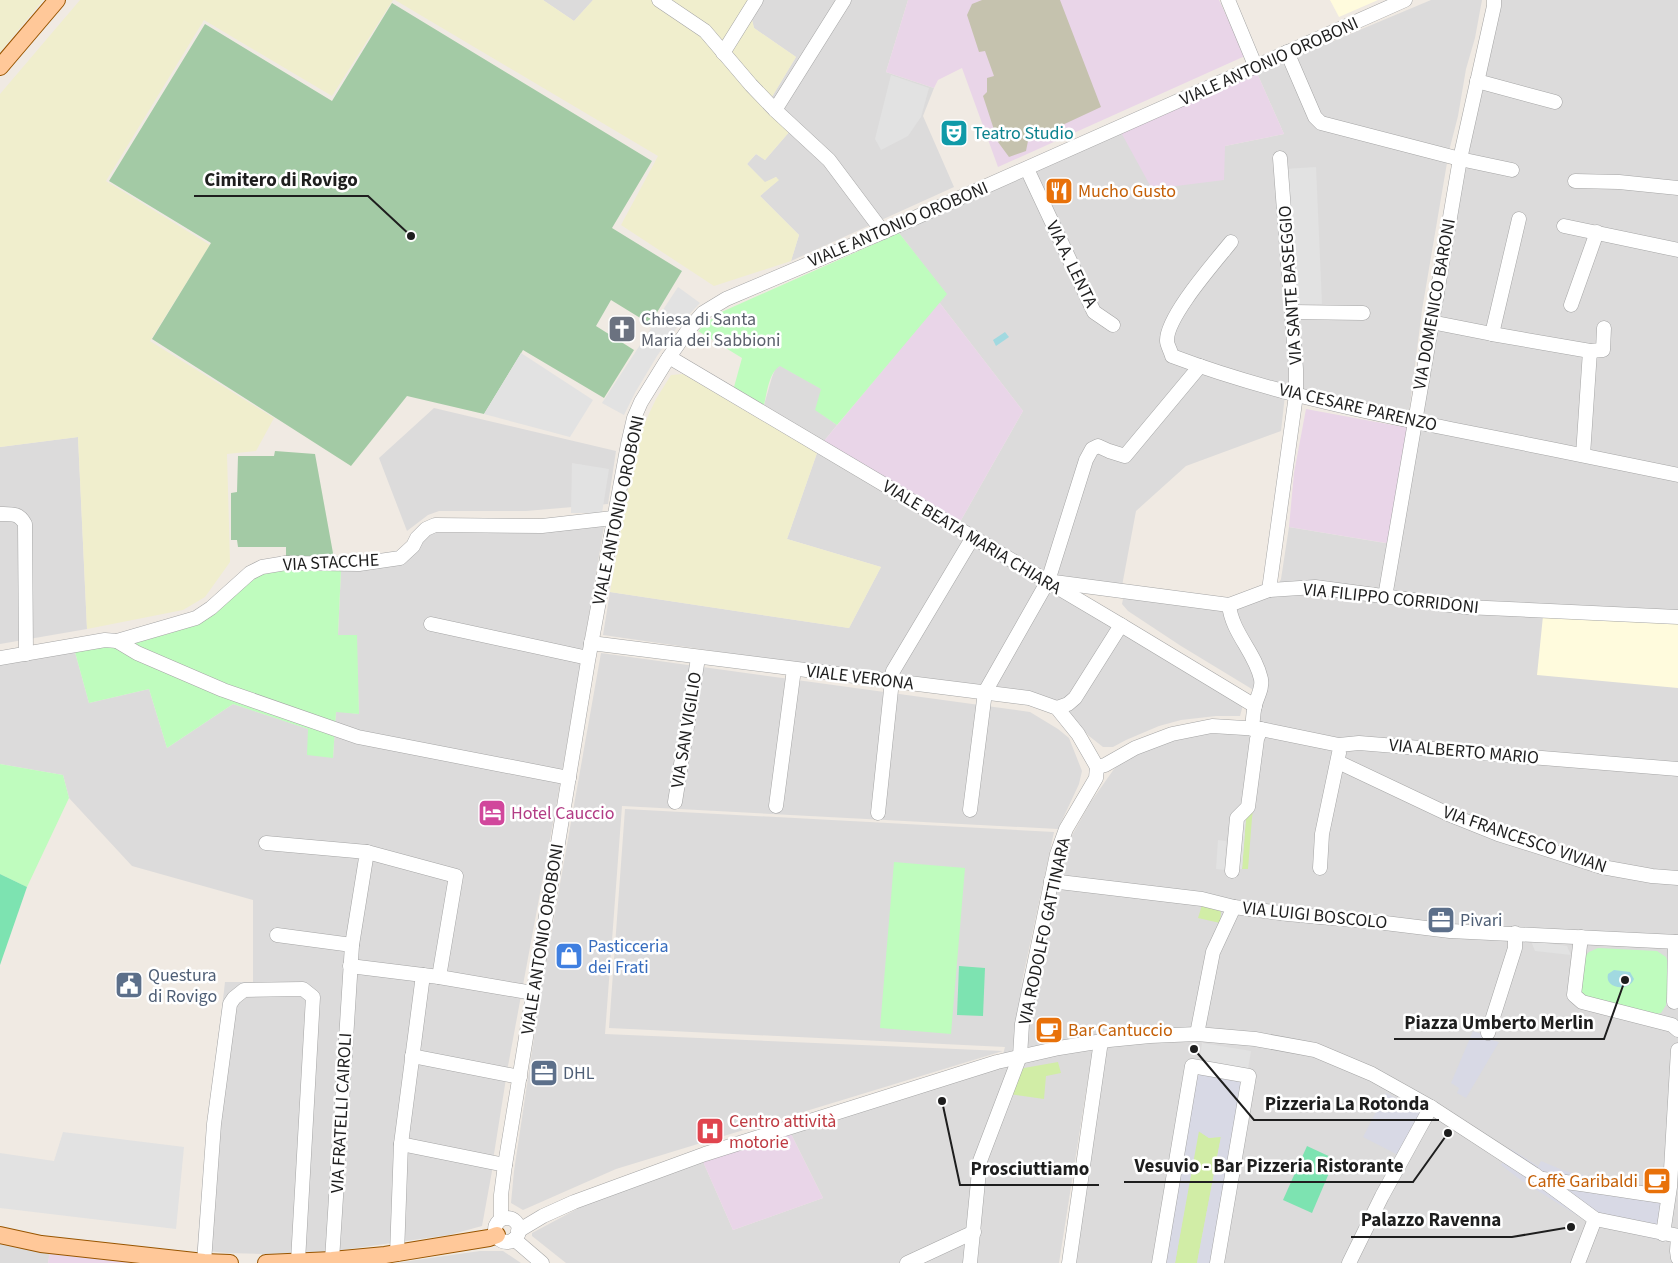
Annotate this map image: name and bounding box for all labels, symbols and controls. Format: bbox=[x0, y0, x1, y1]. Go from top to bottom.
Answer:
street label: VIALE ANTONIO OROBONI bbox=[1176, 11, 1363, 112]
theatre icon: Teatro Studio bbox=[939, 118, 969, 148]
place label: Teatro Studio bbox=[973, 121, 1074, 146]
callout: Cimitero di Rovigo bbox=[194, 162, 368, 196]
text: Cimitero di Rovigo bbox=[204, 167, 358, 194]
street label: VIALE ANTONIO OROBONI bbox=[804, 175, 992, 274]
restaurant icon: Mucho Gusto bbox=[1044, 176, 1074, 206]
place label: Mucho Gusto bbox=[1078, 179, 1176, 204]
street label: VIA SANTE BASEGGIO bbox=[1272, 204, 1309, 365]
street label: VIA DOMENICO BARONI bbox=[1407, 216, 1462, 392]
street label: VIA A. LENTA bbox=[1040, 217, 1103, 312]
place label: Chiesa di Santa Maria dei Sabbioni bbox=[641, 307, 781, 353]
church icon: Chiesa di Santa Maria dei Sabbioni bbox=[607, 314, 637, 344]
street label: VIA CESARE PARENZO bbox=[1276, 377, 1439, 438]
street label: VIALE ANTONIO OROBONI bbox=[586, 413, 651, 607]
street label: VIALE BEATA MARIA CHIARA bbox=[878, 474, 1066, 601]
street label: VIA STACCHE bbox=[282, 547, 380, 578]
street label: VIA FILIPPO CORRIDONI bbox=[1302, 577, 1480, 620]
street label: VIALE VERONA bbox=[805, 659, 915, 697]
street label: VIA SAN VIGILIO bbox=[665, 670, 708, 790]
street label: VIA ALBERTO MARIO bbox=[1388, 732, 1540, 771]
hotel icon: Hotel Cauccio bbox=[477, 798, 507, 828]
street label: VIA FRANCESCO VIVIAN bbox=[1439, 800, 1610, 879]
place label: Hotel Cauccio bbox=[511, 801, 615, 826]
street label: VIA RODOLFO GATTINARA bbox=[1012, 835, 1077, 1027]
street label: VIALE ANTONIO OROBONI bbox=[515, 842, 570, 1036]
street label: VIA LUIGI BOSCOLO bbox=[1241, 895, 1389, 936]
office icon: Pivari bbox=[1426, 905, 1456, 935]
place label: Pivari bbox=[1460, 908, 1502, 933]
place label: Pasticceria dei Frati bbox=[588, 934, 669, 980]
shop icon: Pasticceria dei Frati bbox=[554, 941, 584, 971]
place label: Questura di Rovigo bbox=[148, 963, 217, 1009]
public building icon: Questura di Rovigo bbox=[114, 970, 144, 1000]
callout: Piazza Umberto Merlin bbox=[1394, 1005, 1604, 1039]
text: Piazza Umberto Merlin bbox=[1404, 1010, 1594, 1037]
cafe icon: Bar Cantuccio bbox=[1034, 1015, 1064, 1045]
place label: Bar Cantuccio bbox=[1068, 1018, 1173, 1043]
street label: VIA FRATELLI CAIROLI bbox=[325, 1032, 358, 1194]
office icon: DHL bbox=[529, 1058, 559, 1088]
place label: DHL bbox=[563, 1061, 595, 1086]
callout: Pizzeria La Rotonda bbox=[1254, 1086, 1439, 1120]
text: Pizzeria La Rotonda bbox=[1265, 1091, 1429, 1118]
place label: Centro attività motorie bbox=[729, 1109, 836, 1155]
hospital icon: Centro attività motorie bbox=[695, 1116, 725, 1146]
callout: Vesuvio - Bar Pizzeria Ristorante bbox=[1124, 1148, 1413, 1182]
callout: Prosciuttiamo bbox=[960, 1151, 1099, 1185]
text: Vesuvio - Bar Pizzeria Ristorante bbox=[1133, 1153, 1404, 1180]
text: Prosciuttiamo bbox=[971, 1156, 1089, 1183]
cafe icon: Caffè Garibaldi bbox=[1642, 1166, 1672, 1196]
place label: Caffè Garibaldi bbox=[1527, 1169, 1638, 1194]
callout: Palazzo Ravenna bbox=[1351, 1203, 1512, 1237]
text: Palazzo Ravenna bbox=[1361, 1207, 1501, 1234]

